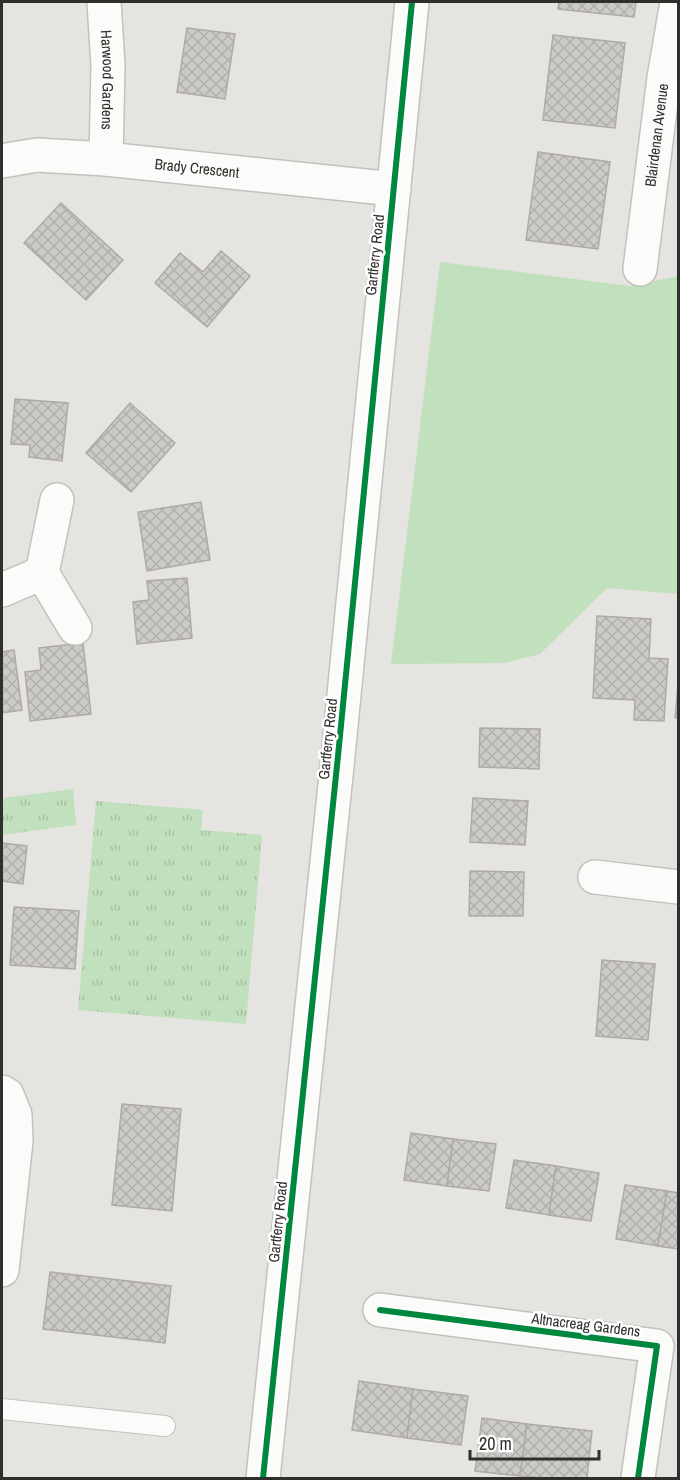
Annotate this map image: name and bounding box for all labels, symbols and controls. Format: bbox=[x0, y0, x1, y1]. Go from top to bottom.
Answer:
street label: Harwood Gardens bbox=[96, 29, 119, 130]
street label: Blairdenan Avenue bbox=[639, 82, 673, 188]
street label: Brady Crescent bbox=[154, 153, 241, 183]
street label: Gartferry Road bbox=[360, 213, 389, 297]
street label: Gartferry Road bbox=[313, 697, 342, 781]
street label: Gartferry Road bbox=[263, 1180, 292, 1264]
street label: Altnacreag Gardens bbox=[529, 1307, 642, 1342]
scale bar bbox=[470, 1423, 599, 1461]
text: 20 m bbox=[479, 1431, 512, 1456]

